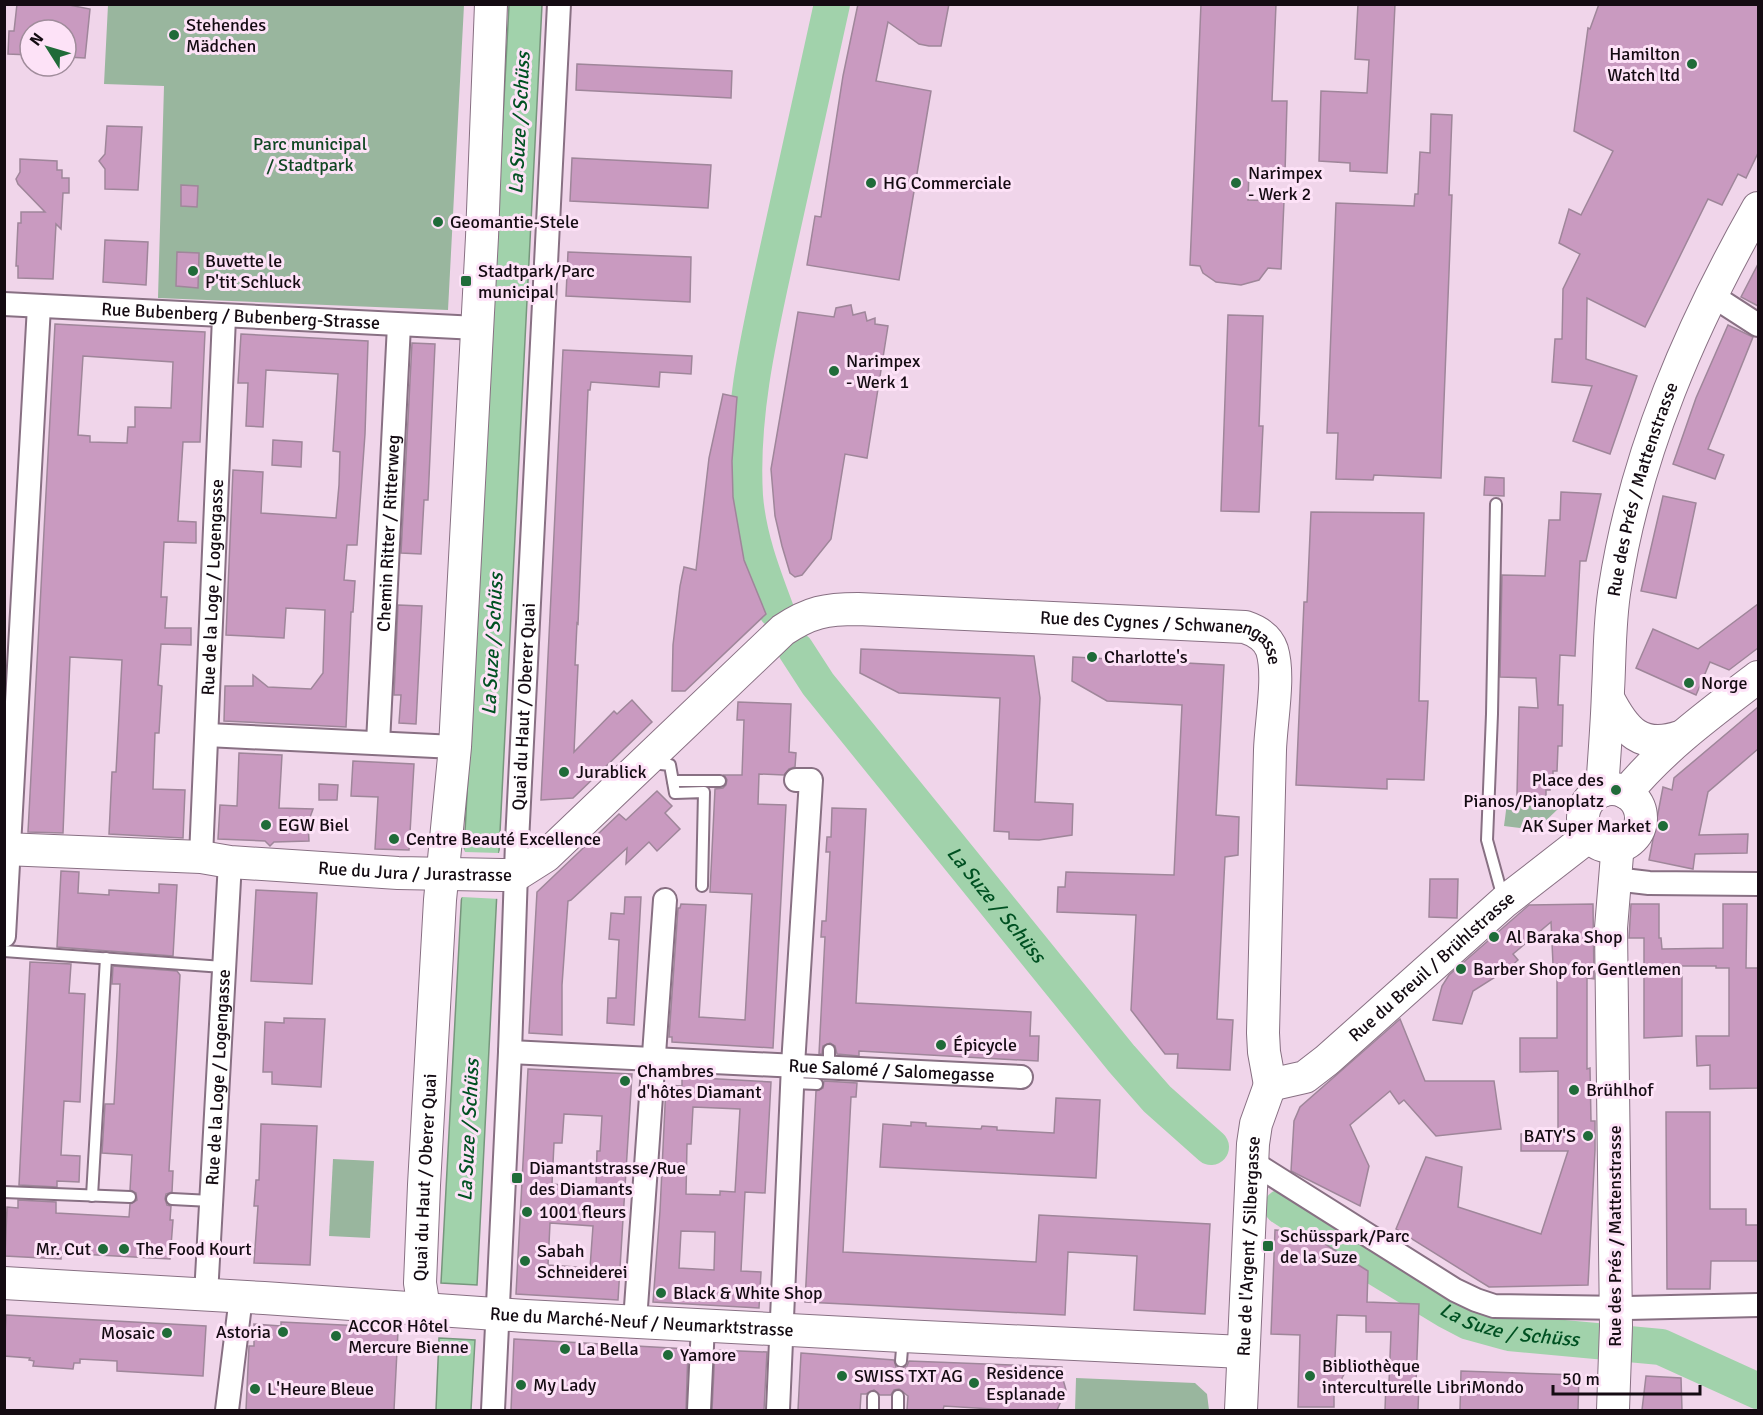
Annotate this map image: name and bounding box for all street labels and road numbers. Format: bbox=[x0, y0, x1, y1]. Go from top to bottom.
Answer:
street label: Rue Bubenberg / Bubenberg-Strasse bbox=[101, 298, 381, 334]
street label: Rue des Prés / Mattenstrasse bbox=[1603, 379, 1683, 598]
street label: Chemin Ritter / Ritterweg bbox=[373, 434, 404, 632]
street label: Rue de la Loge / Logengasse bbox=[197, 479, 228, 696]
street label: Quai du Haut / Oberer Quai bbox=[508, 602, 540, 811]
street label: Rue des Cygnes / Schwanengasse bbox=[1040, 606, 1286, 666]
street label: Rue du Jura / Jurastrasse bbox=[318, 857, 512, 886]
street label: Rue du Breuil / Brühlstrasse bbox=[1344, 887, 1519, 1046]
street label: Rue de la Loge / Logengasse bbox=[201, 969, 235, 1186]
street label: Rue Salomé / Salomegasse bbox=[788, 1055, 995, 1087]
street label: Quai du Haut / Oberer Quai bbox=[409, 1073, 441, 1282]
street label: Rue des Prés / Mattenstrasse bbox=[1604, 1125, 1626, 1347]
street label: Rue de l'Argent / Silbergasse bbox=[1232, 1134, 1265, 1357]
street label: Rue du Marché-Neuf / Neumarktstrasse bbox=[489, 1303, 794, 1341]

